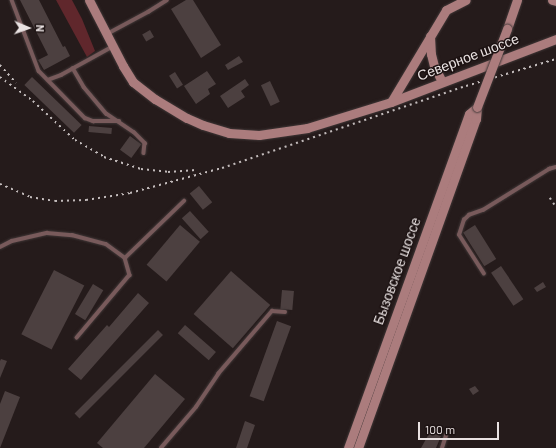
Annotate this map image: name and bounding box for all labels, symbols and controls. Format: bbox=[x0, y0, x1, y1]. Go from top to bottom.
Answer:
north arrow bbox=[8, 8, 48, 48]
text: N bbox=[34, 25, 47, 32]
street label: Северное шоссе bbox=[415, 30, 521, 84]
street label: Бызовское шоссе bbox=[370, 215, 424, 327]
scale bar bbox=[420, 414, 501, 440]
text: 100 m bbox=[425, 422, 455, 436]

